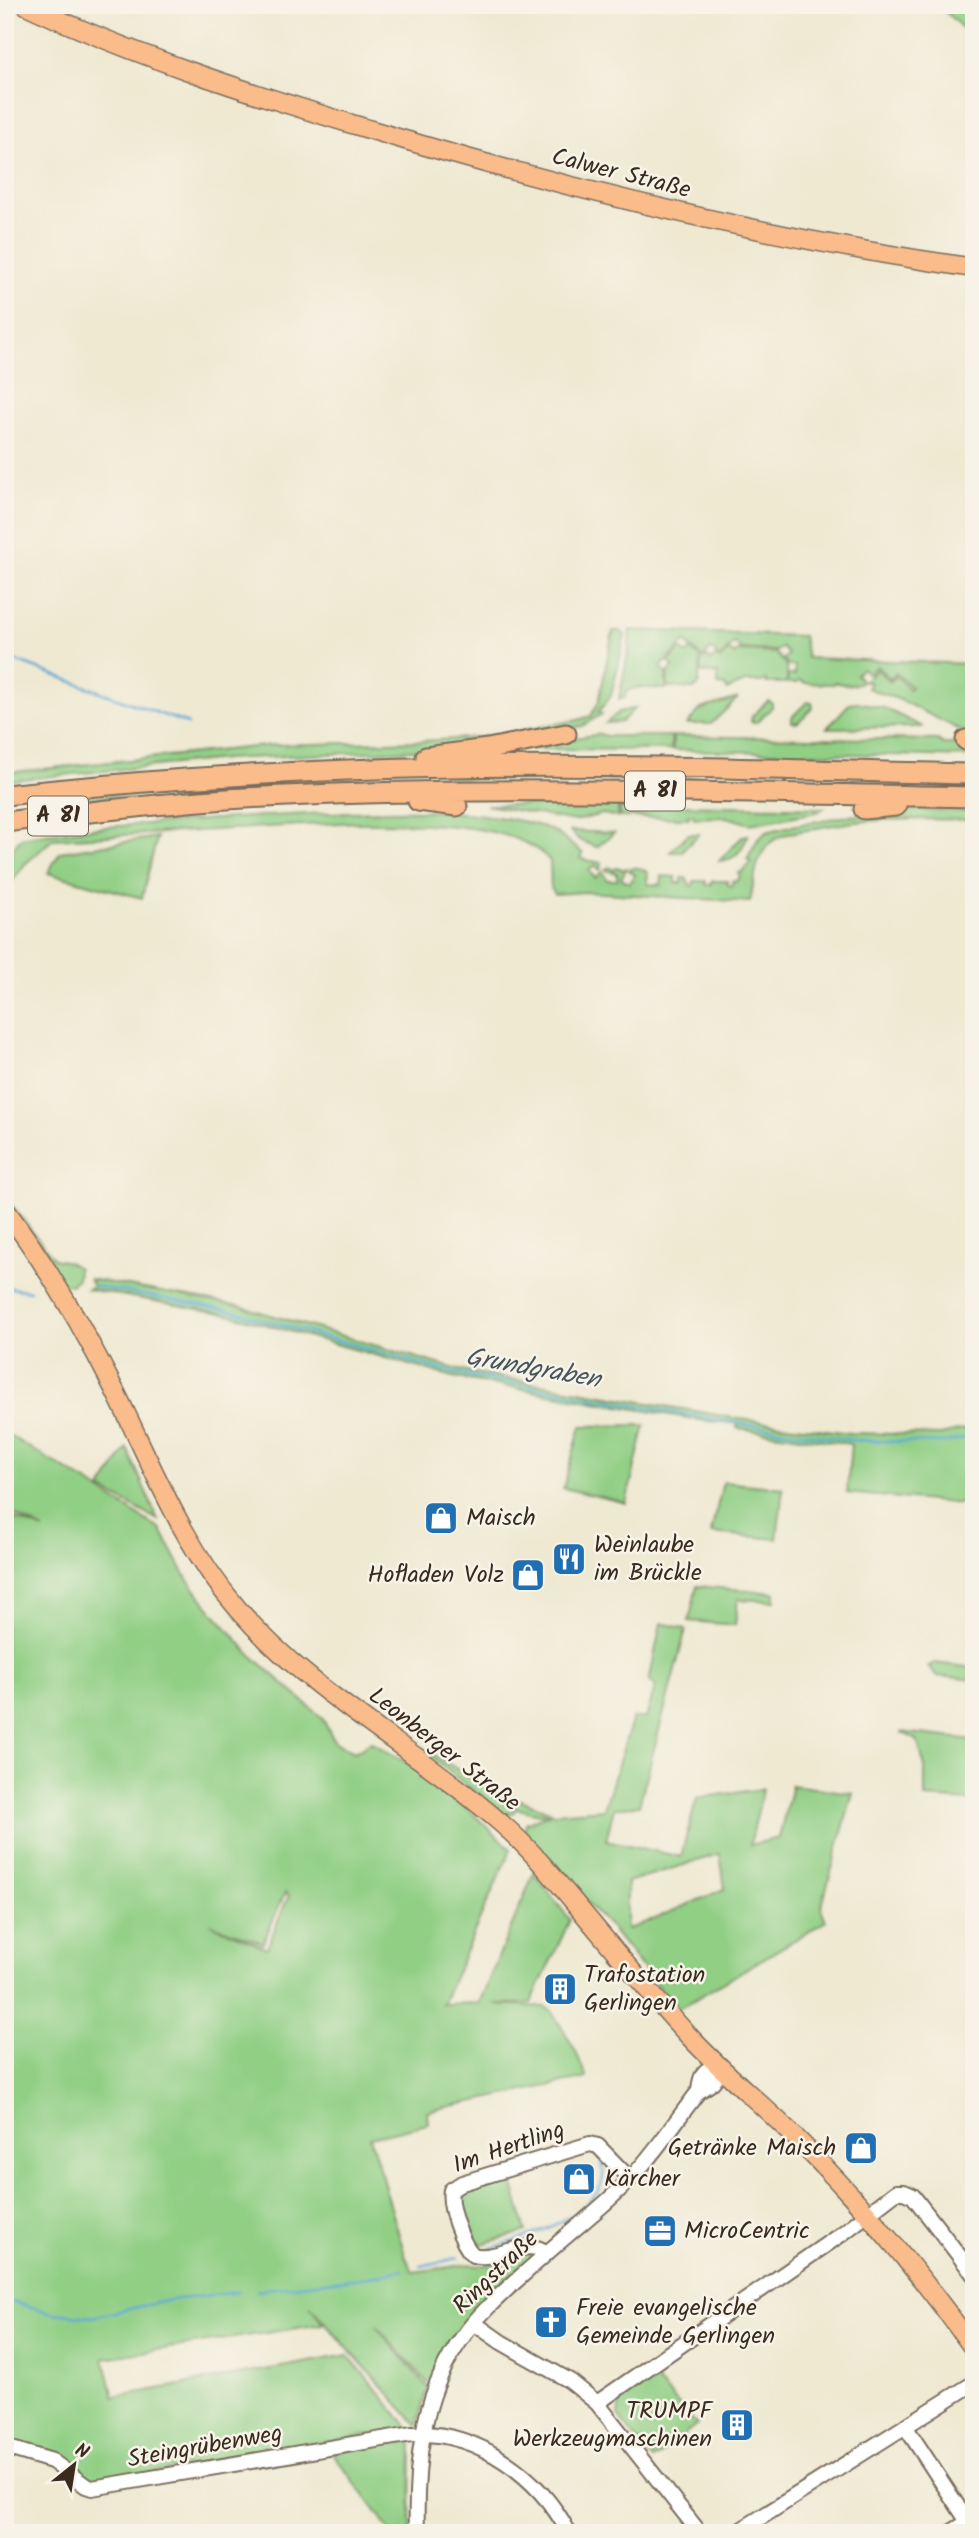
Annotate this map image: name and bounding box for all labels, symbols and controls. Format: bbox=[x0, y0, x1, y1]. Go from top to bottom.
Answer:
street label: Calwer Straße bbox=[547, 138, 695, 210]
road number: A 81 bbox=[625, 772, 685, 810]
road number: A 81 bbox=[28, 796, 88, 836]
water label: Grundgraben bbox=[462, 1336, 606, 1402]
shop icon: Maisch bbox=[422, 1499, 460, 1537]
place label: Maisch bbox=[466, 1499, 536, 1538]
place label: Weinlaube im Brückle bbox=[594, 1526, 702, 1593]
restaurant icon: Weinlaube im Brückle bbox=[550, 1540, 588, 1578]
place label: Hofladen Volz bbox=[367, 1556, 504, 1595]
shop icon: Hofladen Volz bbox=[509, 1556, 547, 1594]
street label: Leonberger Straße bbox=[359, 1678, 529, 1822]
place label: Trafostation Gerlingen bbox=[584, 1956, 705, 2023]
building icon: Trafostation Gerlingen bbox=[541, 1970, 579, 2008]
street label: Im Hertling bbox=[448, 2111, 570, 2185]
place label: Getränke Maisch bbox=[668, 2129, 836, 2168]
shop icon: Getränke Maisch bbox=[842, 2129, 880, 2167]
shop icon: Kärcher bbox=[560, 2160, 598, 2198]
place label: Kärcher bbox=[604, 2160, 682, 2199]
office icon: MicroCentric bbox=[641, 2212, 679, 2250]
place label: MicroCentric bbox=[684, 2212, 810, 2251]
street label: Ringstraße bbox=[444, 2222, 548, 2324]
place label: Freie evangelische Gemeinde Gerlingen bbox=[576, 2289, 775, 2356]
church icon: Freie evangelische Gemeinde Gerlingen bbox=[532, 2303, 570, 2341]
place label: TRUMPF Werkzeugmaschinen bbox=[513, 2392, 714, 2459]
building icon: TRUMPF Werkzeugmaschinen bbox=[718, 2406, 756, 2444]
street label: Steingrübenweg bbox=[124, 2414, 286, 2480]
north arrow bbox=[38, 2430, 108, 2500]
text: N bbox=[69, 2436, 94, 2468]

